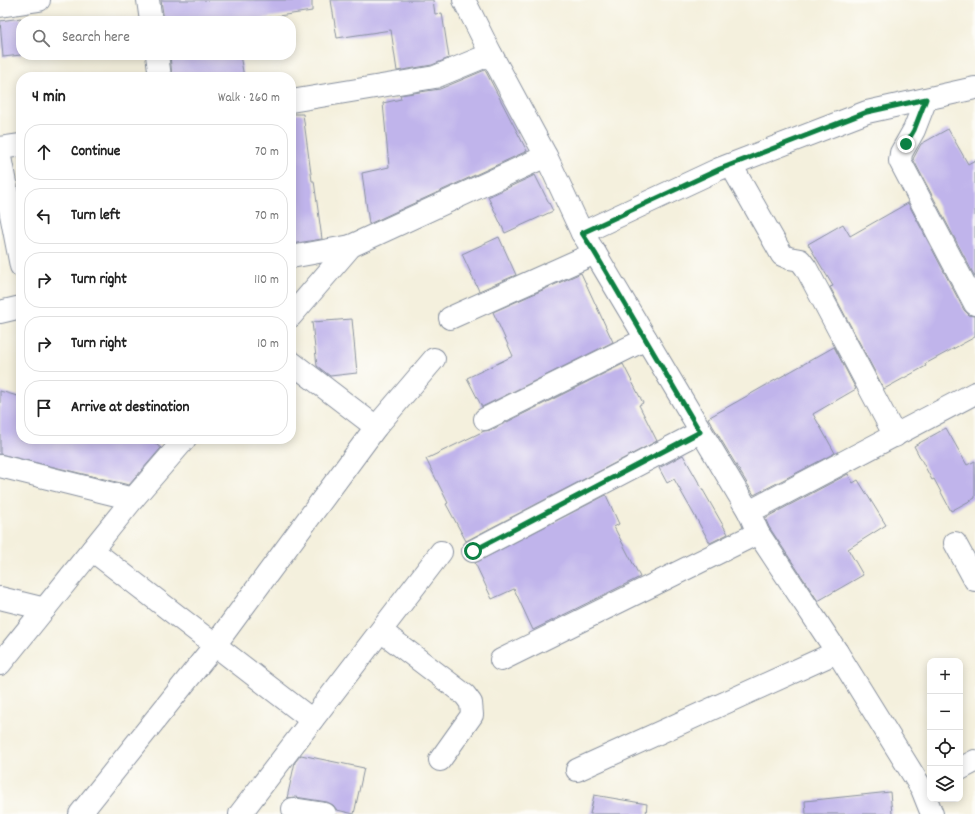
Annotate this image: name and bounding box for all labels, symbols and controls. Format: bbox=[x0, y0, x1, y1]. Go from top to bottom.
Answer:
search box bbox=[16, 16, 296, 60]
icon: search bbox=[30, 27, 52, 49]
text: Search here bbox=[62, 27, 130, 49]
text: 4 min bbox=[32, 86, 66, 110]
text: Walk · 260 m bbox=[218, 89, 280, 108]
route end bbox=[897, 135, 915, 153]
icon: ahead bbox=[33, 141, 55, 163]
text: Continue bbox=[71, 141, 120, 163]
text: 70 m bbox=[255, 143, 279, 162]
icon: left bbox=[33, 205, 55, 227]
text: Turn left bbox=[71, 205, 120, 227]
text: 70 m bbox=[255, 207, 279, 226]
icon: right bbox=[33, 269, 55, 291]
text: Turn right bbox=[71, 269, 127, 291]
text: 110 m bbox=[254, 271, 279, 290]
icon: right bbox=[33, 333, 55, 355]
text: Turn right bbox=[71, 333, 127, 355]
text: 10 m bbox=[257, 335, 279, 354]
icon: arrive bbox=[33, 397, 55, 419]
text: Arrive at destination bbox=[71, 397, 189, 419]
route start bbox=[464, 542, 482, 560]
map controls bbox=[927, 658, 963, 802]
button: + bbox=[927, 658, 963, 694]
button: − bbox=[927, 694, 963, 730]
button: locate bbox=[927, 730, 963, 766]
button: layers bbox=[927, 766, 963, 802]

